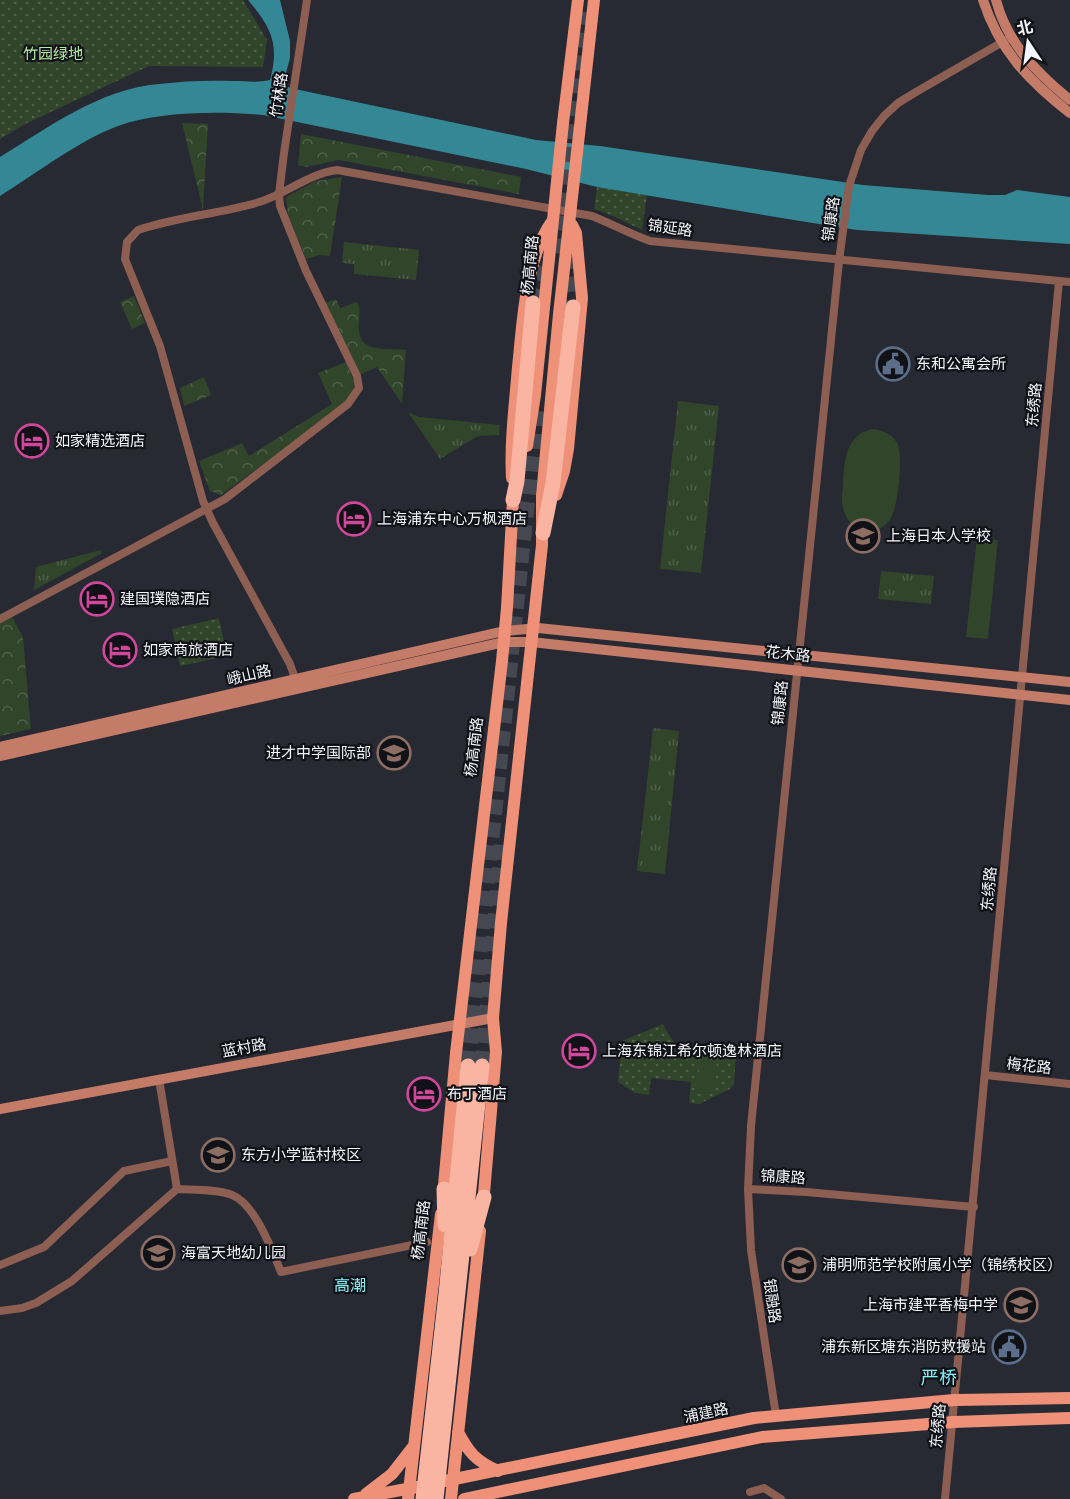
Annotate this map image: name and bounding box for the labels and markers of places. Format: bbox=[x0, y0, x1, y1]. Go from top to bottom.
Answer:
public building icon: 东和公寓会所 bbox=[875, 346, 911, 382]
place label: 东和公寓会所 bbox=[916, 355, 1006, 373]
hotel icon: 如家精选酒店 bbox=[14, 423, 50, 459]
place label: 如家精选酒店 bbox=[55, 432, 145, 450]
hotel icon: 上海浦东中心万枫酒店 bbox=[336, 501, 372, 537]
place label: 上海浦东中心万枫酒店 bbox=[377, 510, 527, 528]
school or university icon: 上海日本人学校 bbox=[845, 518, 881, 554]
place label: 上海日本人学校 bbox=[886, 527, 991, 545]
hotel icon: 建国璞隐酒店 bbox=[79, 581, 115, 617]
place label: 建国璞隐酒店 bbox=[120, 590, 210, 608]
hotel icon: 如家商旅酒店 bbox=[102, 632, 138, 668]
place label: 如家商旅酒店 bbox=[143, 641, 233, 659]
school or university icon: 进才中学国际部 bbox=[376, 735, 412, 771]
place label: 进才中学国际部 bbox=[266, 744, 371, 762]
hotel icon: 上海东锦江希尔顿逸林酒店 bbox=[561, 1033, 597, 1069]
place label: 上海东锦江希尔顿逸林酒店 bbox=[602, 1042, 782, 1060]
hotel icon: 布丁酒店 bbox=[406, 1076, 442, 1112]
place label: 布丁酒店 bbox=[447, 1085, 507, 1103]
school or university icon: 东方小学蓝村校区 bbox=[200, 1137, 236, 1173]
place label: 东方小学蓝村校区 bbox=[241, 1146, 361, 1164]
school or university icon: 海富天地幼儿园 bbox=[140, 1235, 176, 1271]
place label: 海富天地幼儿园 bbox=[181, 1244, 286, 1262]
school or university icon: 浦明师范学校附属小学（锦绣校区） bbox=[781, 1247, 817, 1283]
place label: 浦明师范学校附属小学（锦绣校区） bbox=[822, 1256, 1062, 1274]
school or university icon: 上海市建平香梅中学 bbox=[1003, 1287, 1039, 1323]
place label: 上海市建平香梅中学 bbox=[863, 1296, 998, 1314]
public building icon: 浦东新区塘东消防救援站 bbox=[991, 1329, 1027, 1365]
place label: 浦东新区塘东消防救援站 bbox=[821, 1338, 986, 1356]

